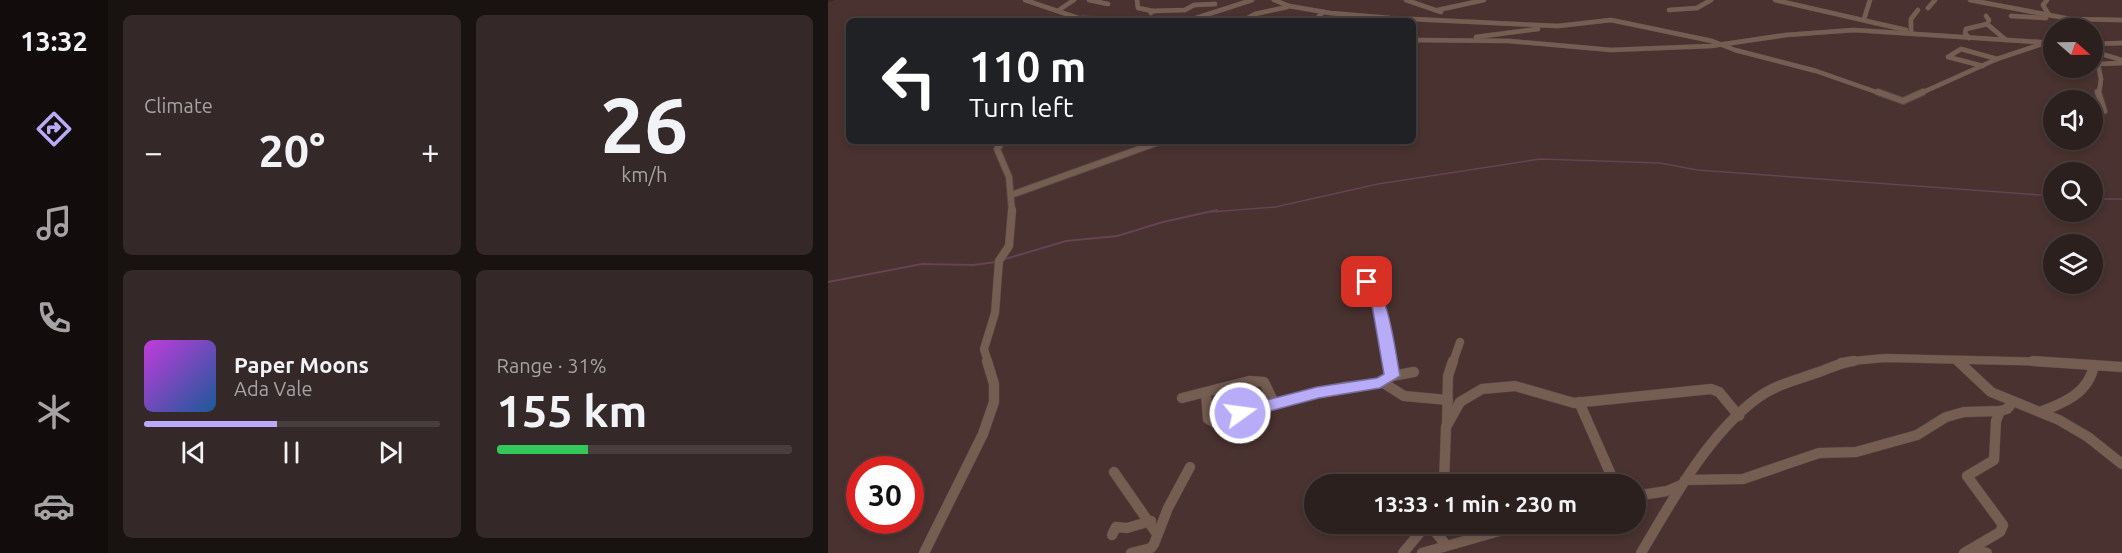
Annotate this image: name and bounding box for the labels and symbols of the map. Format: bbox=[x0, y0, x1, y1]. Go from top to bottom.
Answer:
north arrow bbox=[2043, 18, 2103, 78]
pin bbox=[1341, 256, 1392, 307]
position arrow bbox=[1208, 381, 1272, 445]
speed limit sign: 30 bbox=[846, 456, 924, 534]

